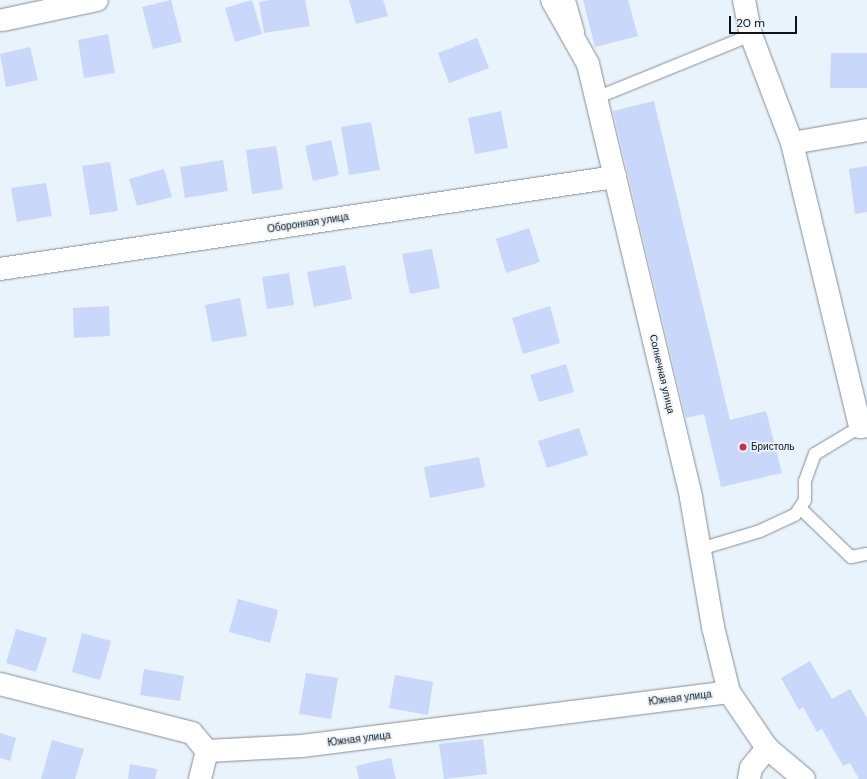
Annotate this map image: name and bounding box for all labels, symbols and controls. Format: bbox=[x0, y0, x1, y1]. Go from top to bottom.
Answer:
scale bar bbox=[731, 8, 799, 34]
text: 20 m bbox=[736, 15, 765, 31]
street label: Оборонная улица bbox=[266, 211, 350, 235]
street label: Солнечная улица bbox=[647, 333, 677, 415]
place label: Бристоль bbox=[751, 441, 795, 453]
marker: Бристоль bbox=[738, 442, 748, 452]
street label: Южная улица bbox=[648, 688, 712, 708]
street label: Южная улица bbox=[327, 729, 391, 749]

